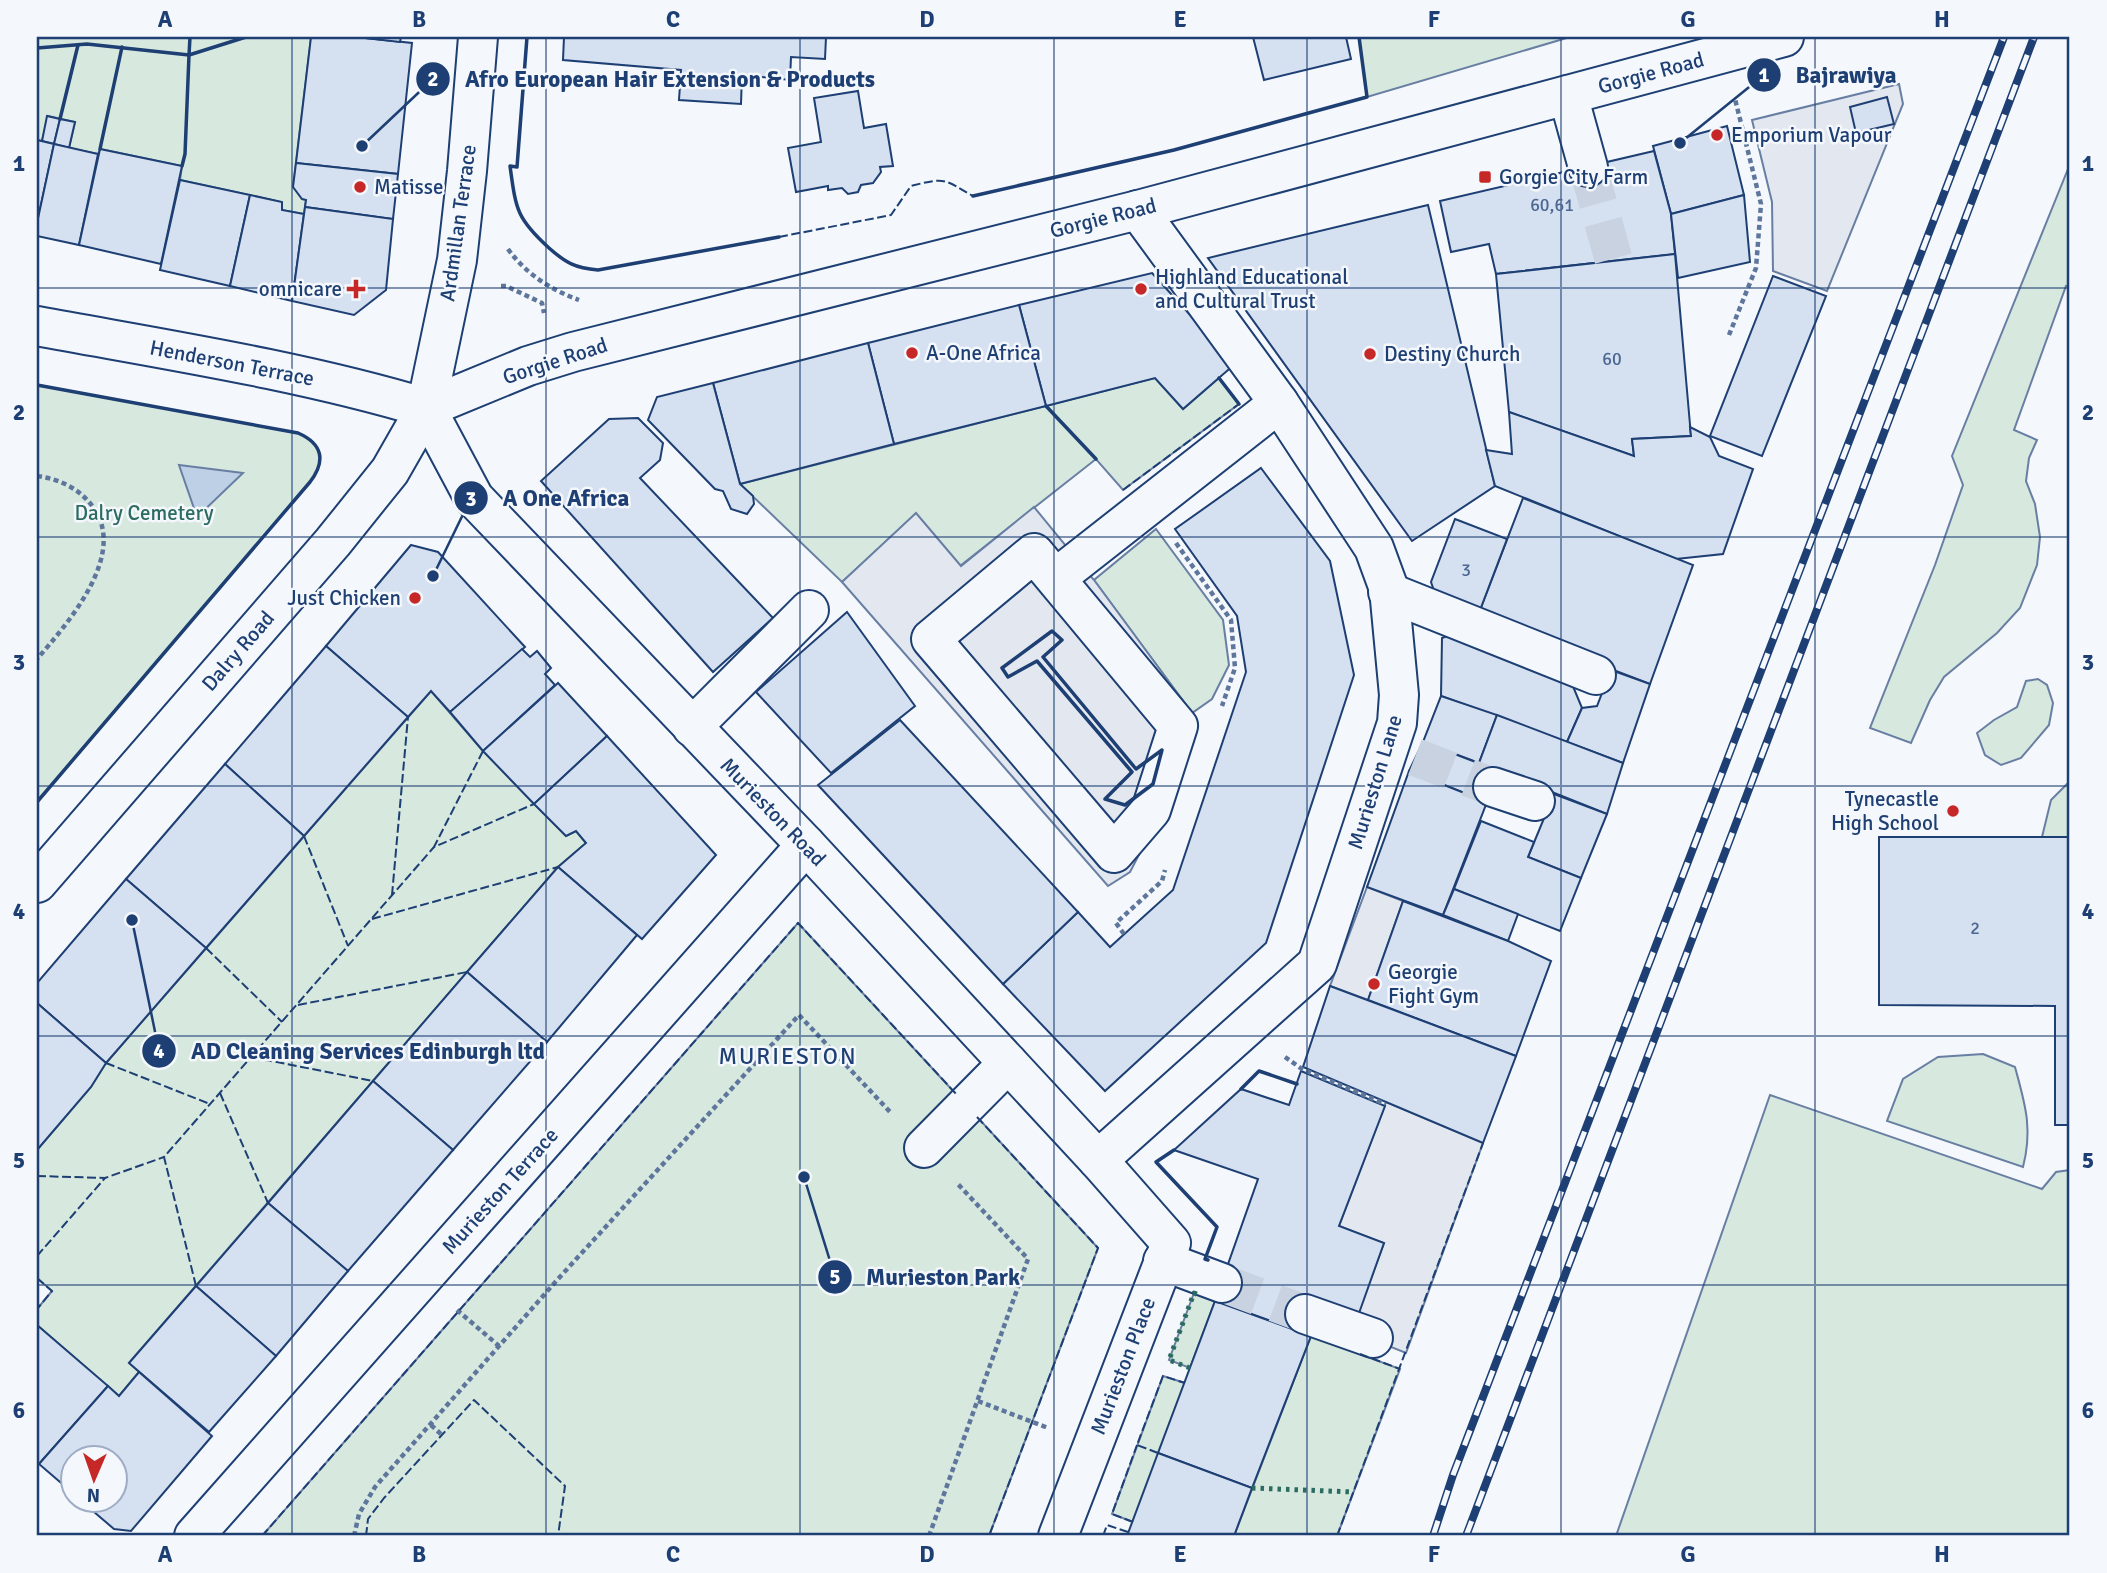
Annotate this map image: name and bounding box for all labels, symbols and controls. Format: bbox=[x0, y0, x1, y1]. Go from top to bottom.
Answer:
text: A bbox=[158, 5, 173, 34]
text: B bbox=[412, 5, 426, 34]
text: C bbox=[666, 5, 680, 34]
text: D bbox=[919, 5, 935, 34]
text: E bbox=[1173, 5, 1187, 34]
text: F bbox=[1428, 5, 1440, 34]
text: G bbox=[1680, 5, 1696, 34]
text: H bbox=[1934, 5, 1950, 34]
street label: Gorgie Road bbox=[1595, 46, 1707, 100]
callout: Bajrawiya bbox=[1747, 53, 1911, 97]
callout: Afro European Hair Extension & Products bbox=[416, 57, 889, 101]
text: Bajrawiya bbox=[1795, 61, 1897, 90]
text: 1 bbox=[1758, 62, 1770, 88]
text: Afro European Hair Extension & Products bbox=[465, 65, 875, 94]
text: 2 bbox=[427, 66, 439, 92]
place label: Emporium Vapour bbox=[1731, 122, 1892, 148]
marker: Emporium Vapour bbox=[1709, 127, 1725, 143]
street label: Ardmillan Terrace bbox=[434, 143, 482, 303]
text: 1 bbox=[13, 149, 25, 178]
text: 1 bbox=[2082, 149, 2094, 178]
place label: Gorgie City Farm bbox=[1499, 164, 1648, 190]
marker: Gorgie City Farm bbox=[1477, 169, 1493, 185]
place label: Matisse bbox=[374, 174, 443, 200]
marker: Matisse bbox=[352, 179, 368, 195]
street label: Gorgie Road bbox=[1047, 192, 1159, 244]
house number: 60,61 bbox=[1530, 194, 1574, 216]
place label: Highland Educational and Cultural Trust bbox=[1155, 264, 1348, 314]
place label: omnicare bbox=[259, 276, 342, 302]
marker: omnicare bbox=[348, 281, 364, 297]
marker: Highland Educational and Cultural Trust bbox=[1133, 281, 1149, 297]
street label: Gorgie Road bbox=[499, 332, 611, 390]
street label: Henderson Terrace bbox=[148, 334, 316, 392]
place label: A-One Africa bbox=[926, 340, 1041, 366]
place label: Destiny Church bbox=[1384, 341, 1520, 367]
marker: A-One Africa bbox=[904, 345, 920, 361]
marker: Destiny Church bbox=[1362, 346, 1378, 362]
house number: 60 bbox=[1602, 348, 1622, 370]
text: 2 bbox=[13, 398, 25, 427]
text: 2 bbox=[2082, 398, 2094, 427]
callout: A One Africa bbox=[453, 476, 643, 520]
text: A One Africa bbox=[503, 484, 629, 513]
text: 3 bbox=[465, 486, 477, 512]
park label: Dalry Cemetery bbox=[75, 500, 214, 526]
house number: 3 bbox=[1461, 559, 1471, 581]
place label: Just Chicken bbox=[287, 585, 401, 611]
marker: Just Chicken bbox=[407, 590, 423, 606]
street label: Dalry Road bbox=[196, 606, 280, 696]
text: 3 bbox=[13, 648, 25, 677]
text: 3 bbox=[2082, 648, 2094, 677]
street label: Murieston Lane bbox=[1342, 712, 1408, 852]
street label: Murieston Road bbox=[715, 752, 831, 872]
place label: Tynecastle High School bbox=[1831, 786, 1939, 836]
marker: Tynecastle High School bbox=[1945, 803, 1961, 819]
text: 4 bbox=[13, 897, 25, 926]
text: 4 bbox=[2082, 897, 2094, 926]
house number: 2 bbox=[1970, 917, 1980, 939]
place label: Georgie Fight Gym bbox=[1388, 959, 1479, 1009]
marker: Georgie Fight Gym bbox=[1366, 976, 1382, 992]
callout: AD Cleaning Services Edinburgh ltd bbox=[142, 1029, 559, 1073]
text: AD Cleaning Services Edinburgh ltd bbox=[191, 1037, 545, 1066]
text: 4 bbox=[153, 1038, 165, 1064]
district label: MURIESTON bbox=[718, 1042, 858, 1071]
street label: Murieston Terrace bbox=[436, 1122, 564, 1260]
text: 5 bbox=[13, 1146, 25, 1175]
text: 5 bbox=[2082, 1146, 2094, 1175]
callout: Murieston Park bbox=[817, 1255, 1034, 1299]
text: Murieston Park bbox=[866, 1263, 1020, 1292]
text: 5 bbox=[829, 1264, 841, 1290]
street label: Murieston Place bbox=[1085, 1294, 1161, 1438]
text: 6 bbox=[13, 1396, 25, 1425]
text: 6 bbox=[2082, 1396, 2094, 1425]
north arrow bbox=[60, 1444, 130, 1514]
text: N bbox=[86, 1483, 100, 1507]
text: A bbox=[158, 1540, 173, 1569]
text: B bbox=[412, 1540, 426, 1569]
text: C bbox=[666, 1540, 680, 1569]
text: D bbox=[919, 1540, 935, 1569]
text: E bbox=[1173, 1540, 1187, 1569]
text: F bbox=[1428, 1540, 1440, 1569]
text: G bbox=[1680, 1540, 1696, 1569]
text: H bbox=[1934, 1540, 1950, 1569]

